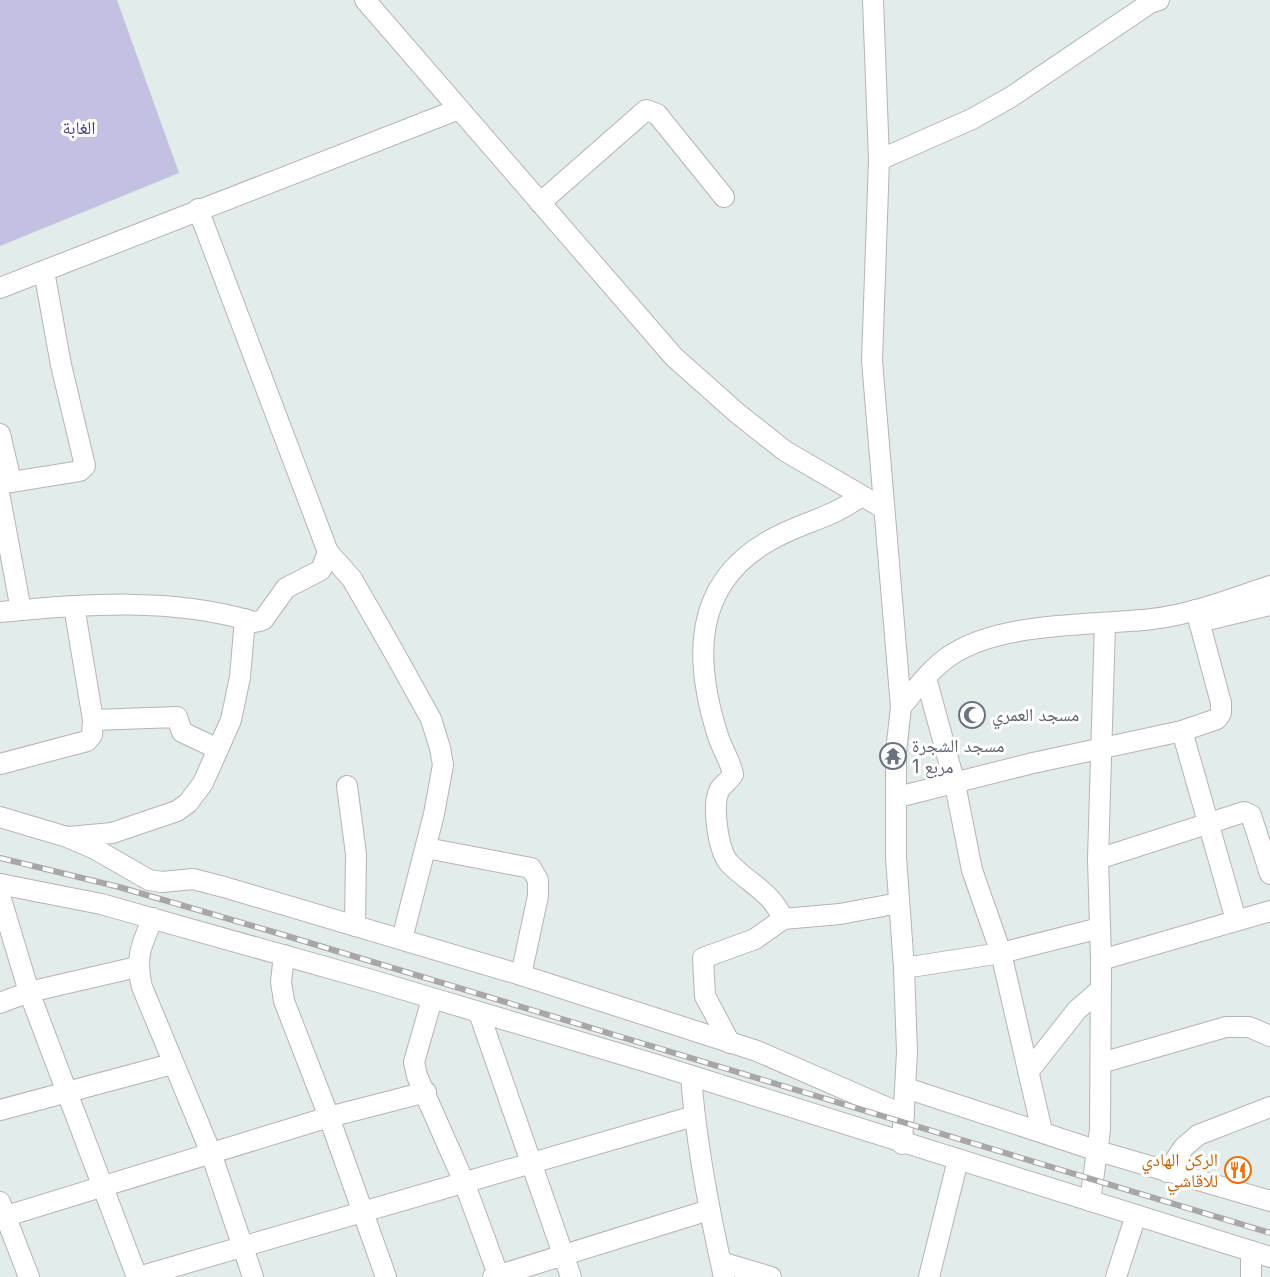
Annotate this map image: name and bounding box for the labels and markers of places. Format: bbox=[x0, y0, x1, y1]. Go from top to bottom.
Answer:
mosque icon: مسجد العمري bbox=[957, 700, 987, 730]
place label: مسجد العمري bbox=[992, 704, 1079, 730]
place label: مسجد الشجرة مربع 1 bbox=[912, 735, 1004, 779]
temple icon: مسجد الشجرة مربع 1 bbox=[878, 741, 908, 771]
place label: الركن الهادي للاقاشي bbox=[1141, 1149, 1218, 1196]
restaurant icon: الركن الهادي للاقاشي bbox=[1223, 1155, 1253, 1185]

